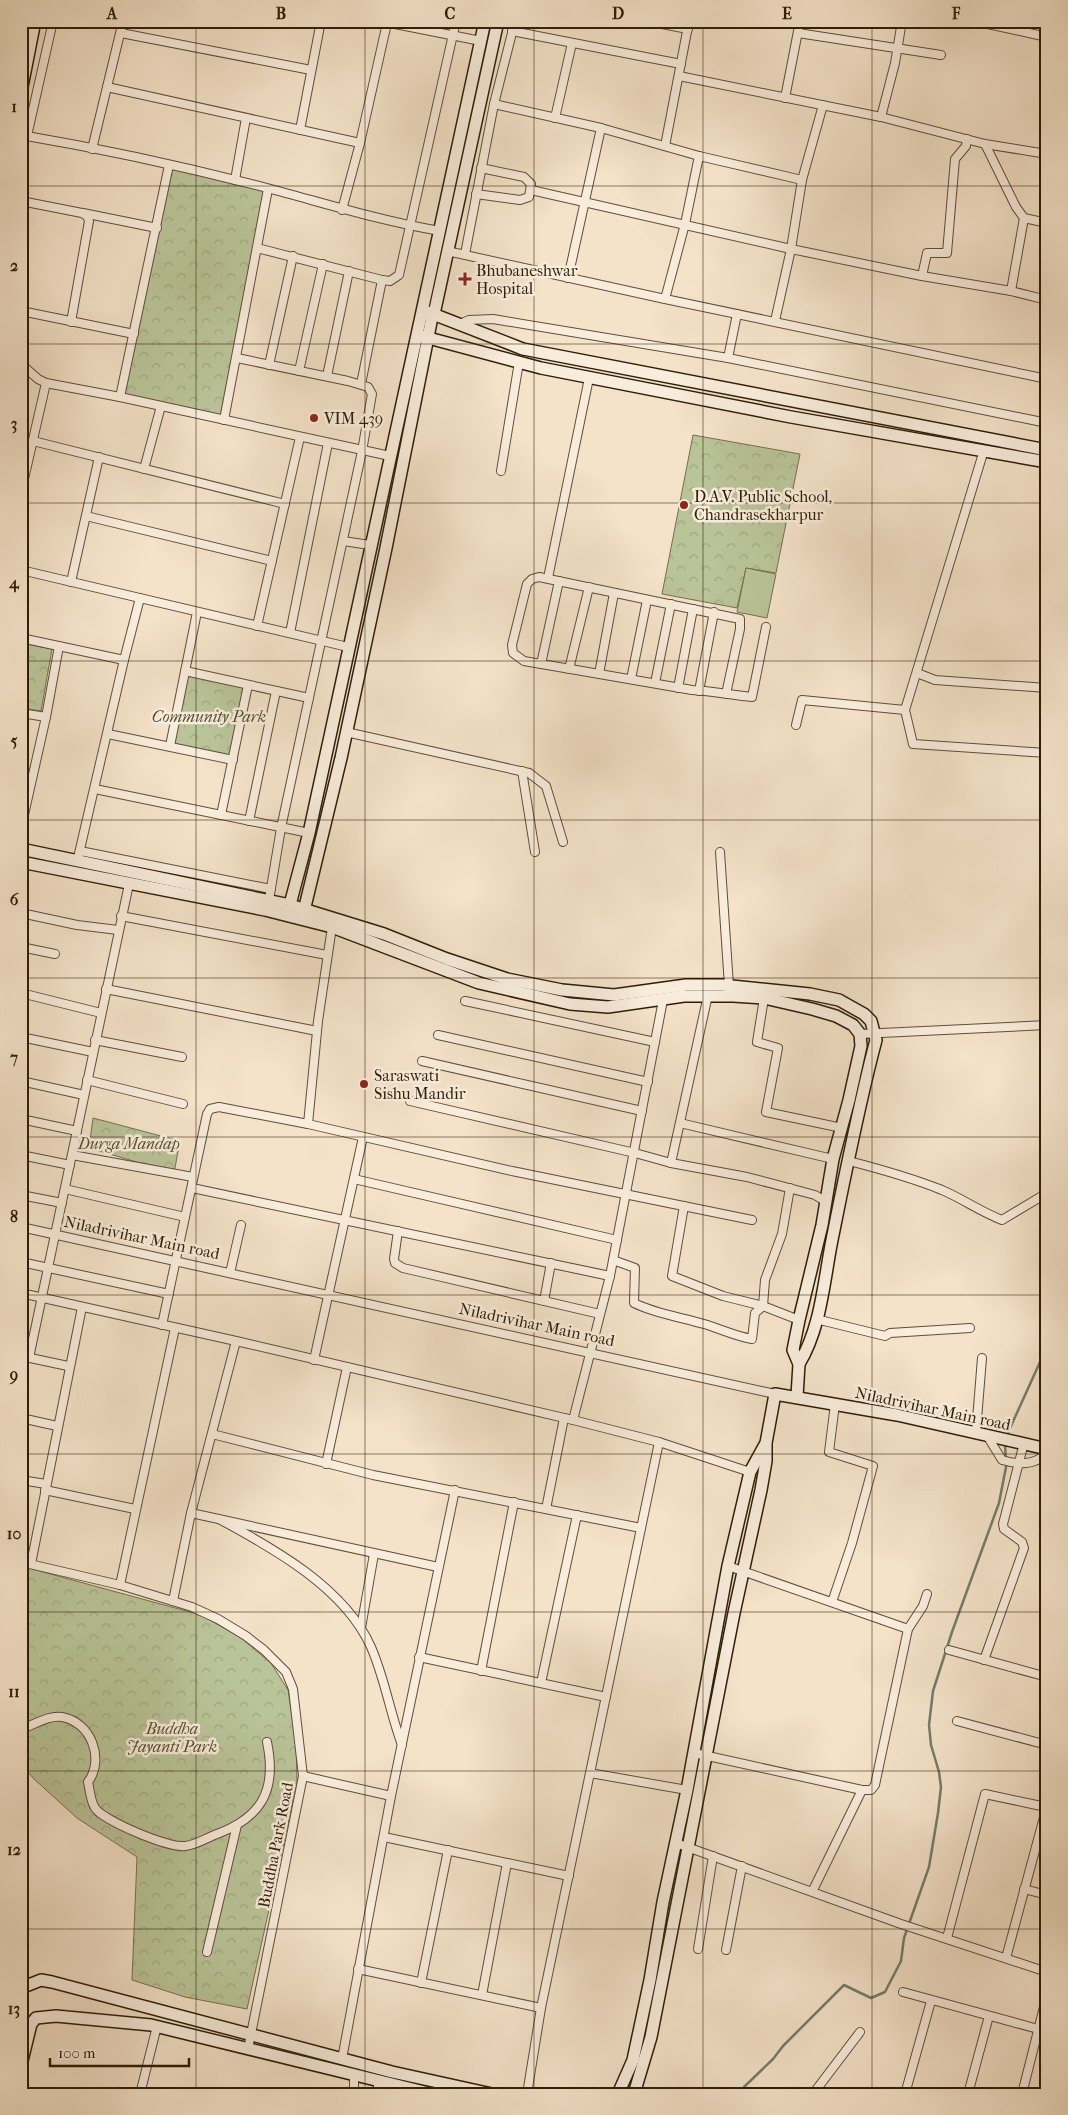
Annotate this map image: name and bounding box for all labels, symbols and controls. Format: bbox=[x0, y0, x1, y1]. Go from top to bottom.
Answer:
text: A bbox=[106, 4, 118, 23]
text: B bbox=[276, 4, 286, 23]
text: C bbox=[445, 4, 456, 23]
text: D bbox=[612, 4, 624, 23]
text: E bbox=[782, 4, 792, 23]
text: F bbox=[951, 4, 961, 23]
text: 1 bbox=[11, 97, 17, 116]
text: 2 bbox=[10, 256, 18, 275]
place label: Bhubaneshwar Hospital bbox=[476, 261, 578, 298]
marker: Bhubaneshwar Hospital bbox=[458, 272, 472, 286]
place label: VIM 439 bbox=[323, 409, 383, 428]
marker: VIM 439 bbox=[308, 412, 320, 424]
text: 3 bbox=[11, 414, 17, 434]
place label: D.A.V. Public School, Chandrasekharpur bbox=[694, 487, 832, 524]
marker: D.A.V. Public School, Chandrasekharpur bbox=[678, 499, 690, 511]
text: 4 bbox=[8, 573, 20, 593]
park label: Community Park bbox=[152, 707, 266, 726]
text: 5 bbox=[11, 731, 18, 750]
text: 6 bbox=[10, 890, 19, 909]
text: 7 bbox=[9, 1048, 18, 1067]
place label: Saraswati Sishu Mandir bbox=[374, 1066, 466, 1103]
marker: Saraswati Sishu Mandir bbox=[358, 1078, 370, 1090]
park label: Durga Mandap bbox=[77, 1134, 180, 1153]
text: 8 bbox=[10, 1207, 18, 1226]
street label: Niladrivihar Main road bbox=[63, 1212, 222, 1263]
street label: Niladrivihar Main road bbox=[458, 1299, 617, 1350]
text: 9 bbox=[9, 1365, 18, 1385]
street label: Niladrivihar Main road bbox=[854, 1383, 1013, 1434]
text: 10 bbox=[7, 1524, 21, 1543]
text: 11 bbox=[8, 1682, 20, 1701]
park label: Buddha Jayanti Park bbox=[127, 1719, 217, 1756]
street label: Buddha Park Road bbox=[254, 1780, 297, 1909]
text: 12 bbox=[7, 1840, 21, 1859]
text: 13 bbox=[8, 1999, 20, 2019]
scale bar bbox=[50, 2035, 189, 2067]
text: 100 m bbox=[58, 2044, 96, 2062]

